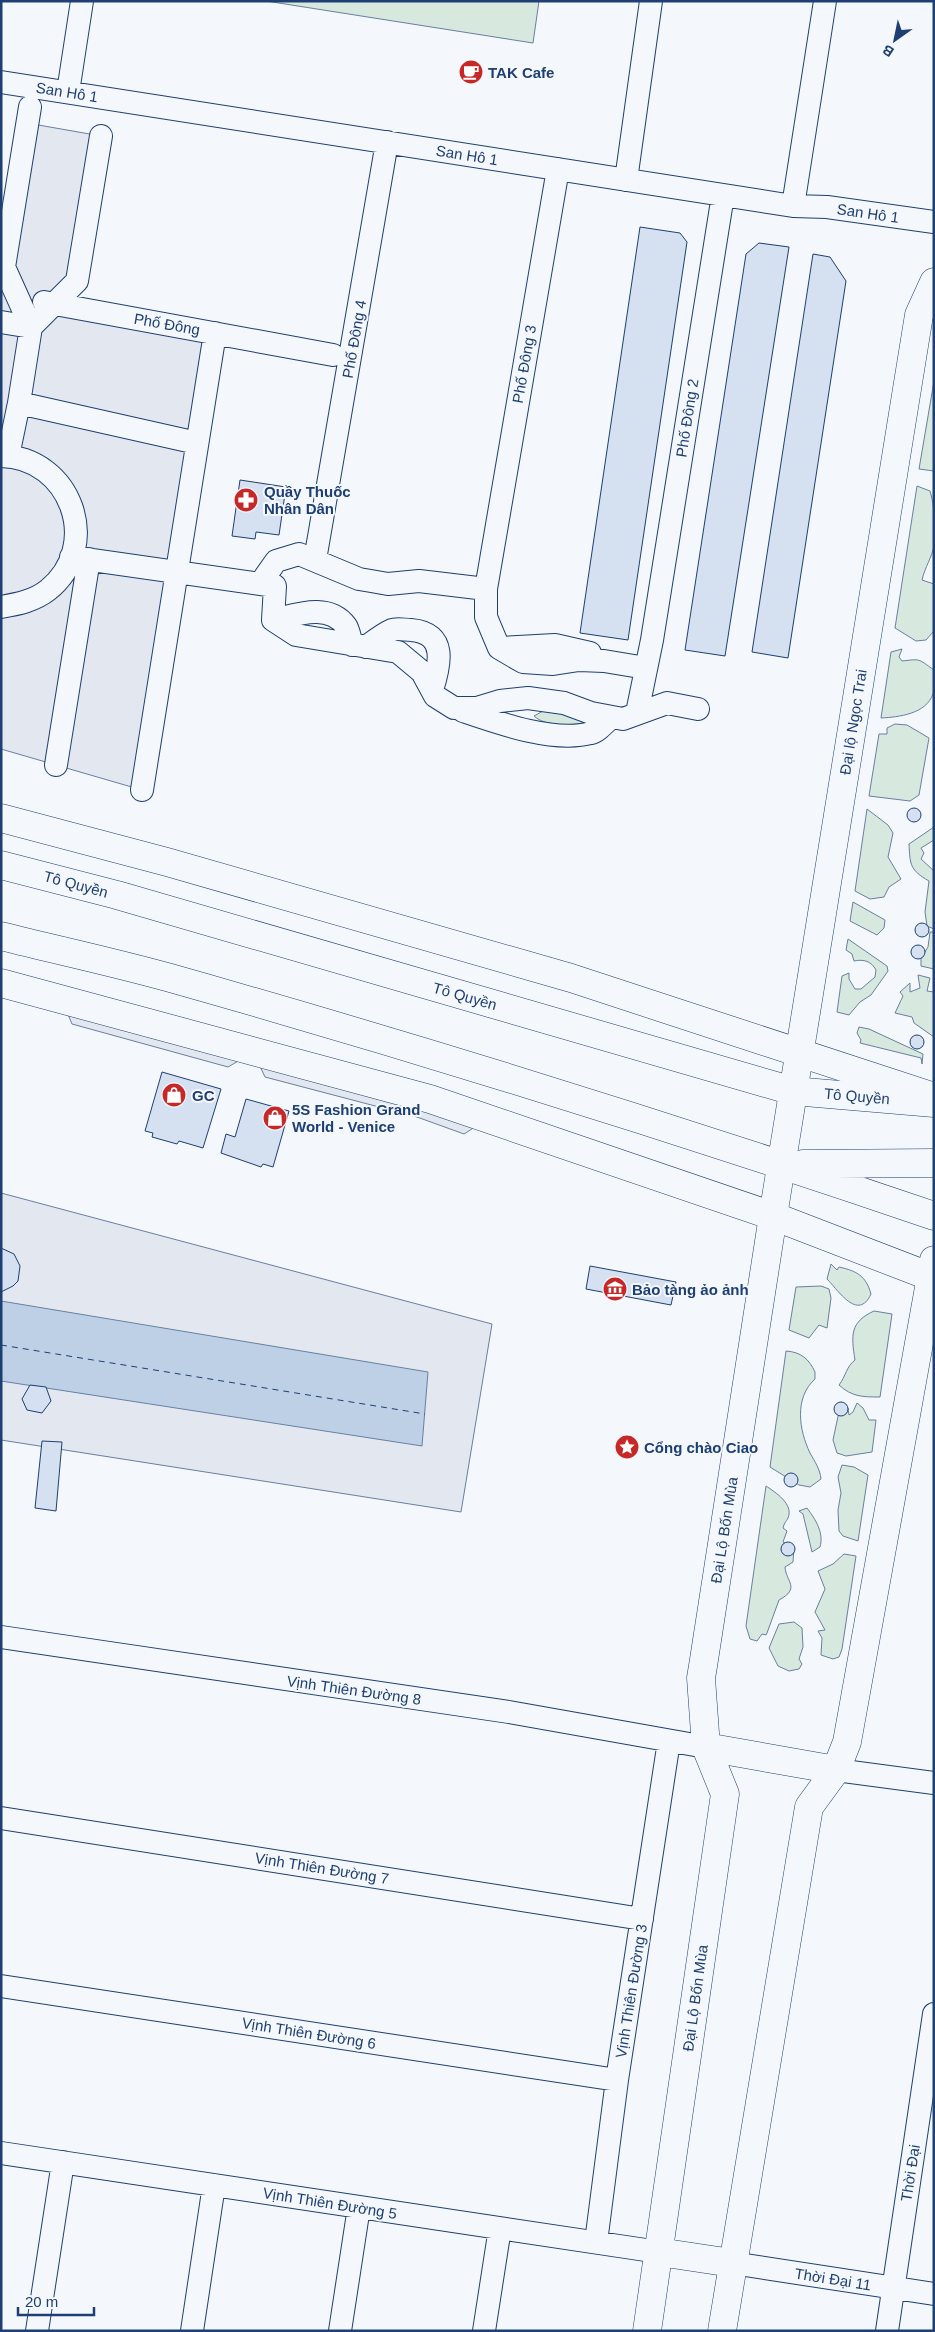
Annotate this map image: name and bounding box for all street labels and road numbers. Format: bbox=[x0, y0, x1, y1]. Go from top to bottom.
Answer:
street label: San Hô 1 bbox=[35, 79, 99, 105]
street label: San Hô 1 bbox=[435, 142, 499, 168]
street label: San Hô 1 bbox=[836, 200, 900, 226]
street label: Phố Đông 4 bbox=[339, 299, 369, 379]
street label: Phố Đông bbox=[133, 310, 201, 338]
street label: Phố Đông 3 bbox=[509, 324, 539, 404]
street label: Phố Đông 2 bbox=[672, 378, 702, 458]
street label: Đại lộ Ngọc Trai bbox=[836, 668, 870, 776]
street label: Tô Quyền bbox=[42, 867, 110, 901]
street label: Tô Quyền bbox=[431, 979, 499, 1013]
street label: Tô Quyền bbox=[823, 1085, 891, 1107]
street label: Đại Lộ Bốn Mùa bbox=[707, 1475, 741, 1584]
street label: Vịnh Thiên Đường 8 bbox=[286, 1672, 422, 1708]
street label: Vịnh Thiên Đường 7 bbox=[254, 1849, 390, 1887]
street label: Vịnh Thiên Đường 3 bbox=[612, 1923, 650, 2059]
street label: Đại Lộ Bốn Mùa bbox=[679, 1943, 711, 2052]
street label: Vịnh Thiên Đường 6 bbox=[241, 2014, 377, 2052]
street label: Thời Đại bbox=[897, 2143, 923, 2203]
street label: Vịnh Thiên Đường 5 bbox=[262, 2184, 398, 2222]
street label: Thời Đại 11 bbox=[794, 2265, 872, 2293]

